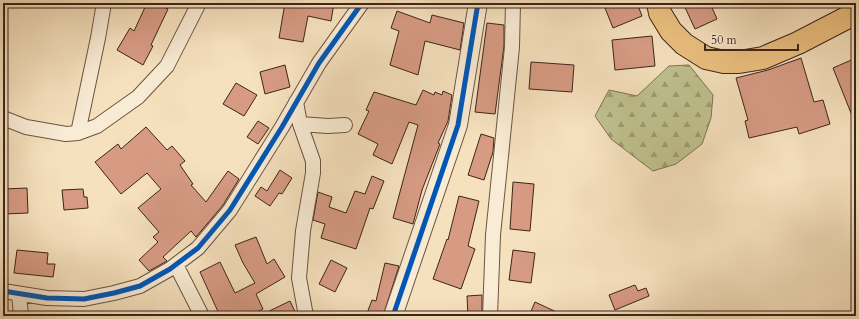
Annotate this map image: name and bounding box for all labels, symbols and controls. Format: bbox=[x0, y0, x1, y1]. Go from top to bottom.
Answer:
scale bar bbox=[705, 26, 798, 52]
text: 50 m bbox=[711, 32, 738, 48]

